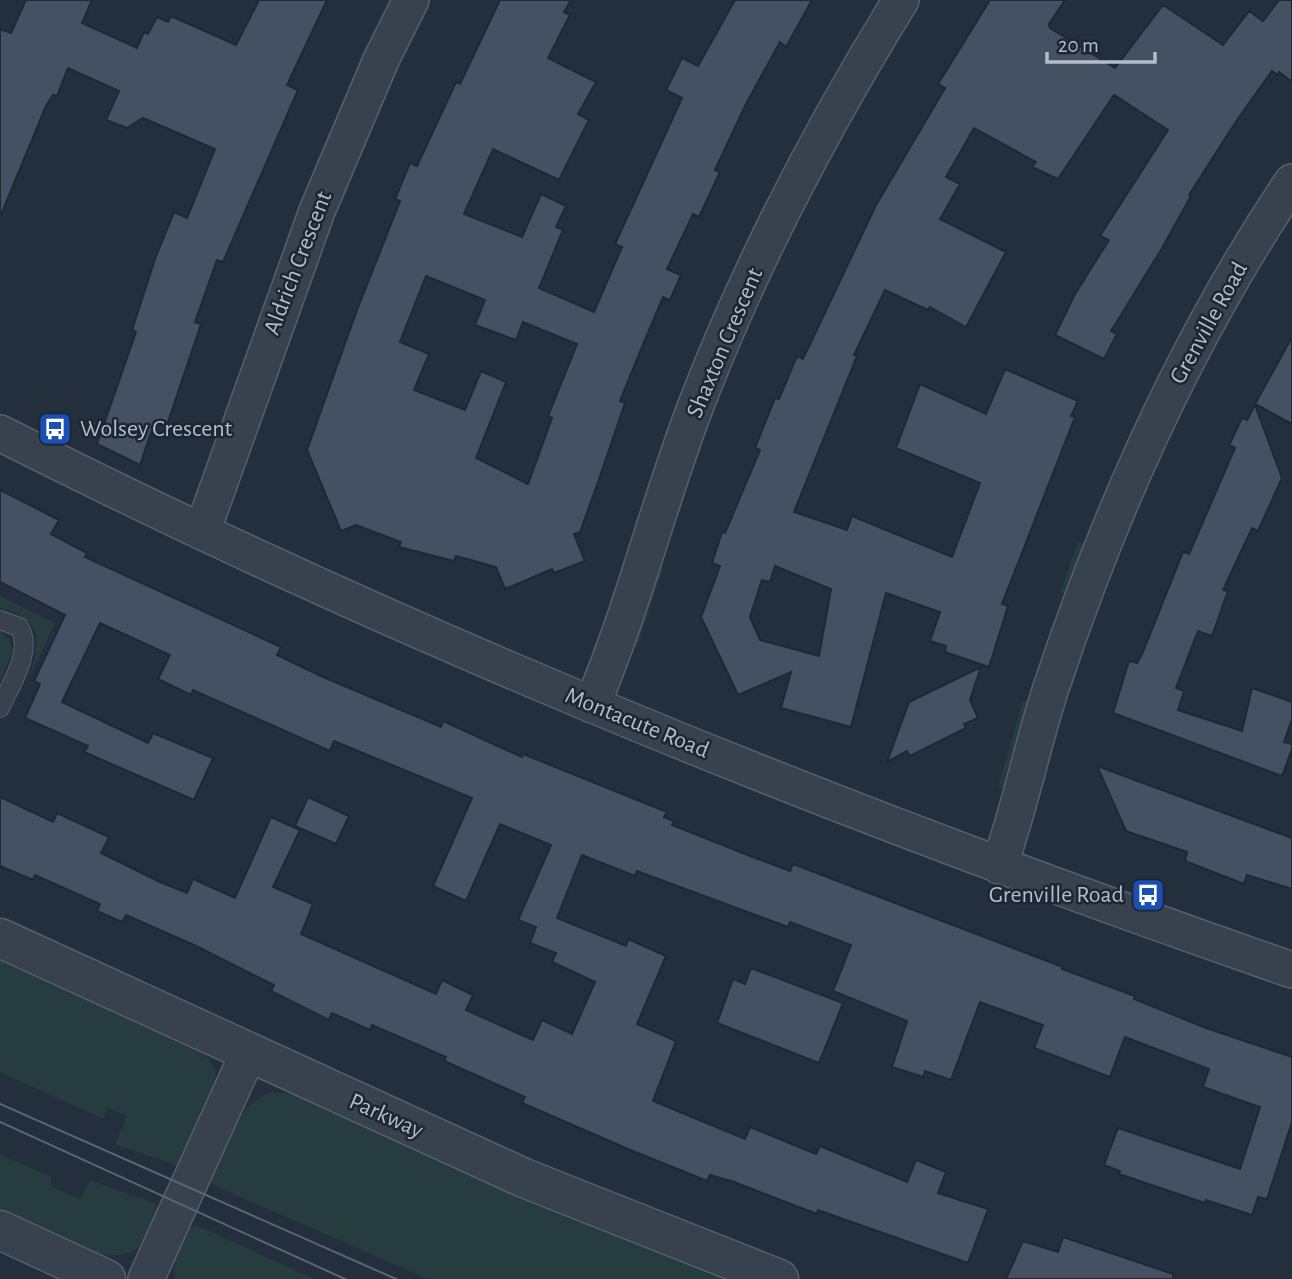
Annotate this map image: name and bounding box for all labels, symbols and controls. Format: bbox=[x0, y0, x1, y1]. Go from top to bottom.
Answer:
scale bar bbox=[1047, 21, 1156, 65]
text: 20 m bbox=[1058, 35, 1099, 56]
street label: Aldrich Crescent bbox=[260, 188, 336, 338]
street label: Grenville Road bbox=[1166, 258, 1252, 388]
street label: Shaxton Crescent bbox=[683, 264, 767, 421]
bus stop icon: Wolsey Crescent bbox=[36, 410, 74, 448]
place label: Wolsey Crescent bbox=[80, 417, 233, 441]
street label: Montacute Road bbox=[562, 683, 712, 763]
bus stop icon: Grenville Road bbox=[1129, 876, 1167, 914]
place label: Grenville Road bbox=[989, 883, 1124, 907]
street label: Parkway bbox=[345, 1089, 427, 1143]

